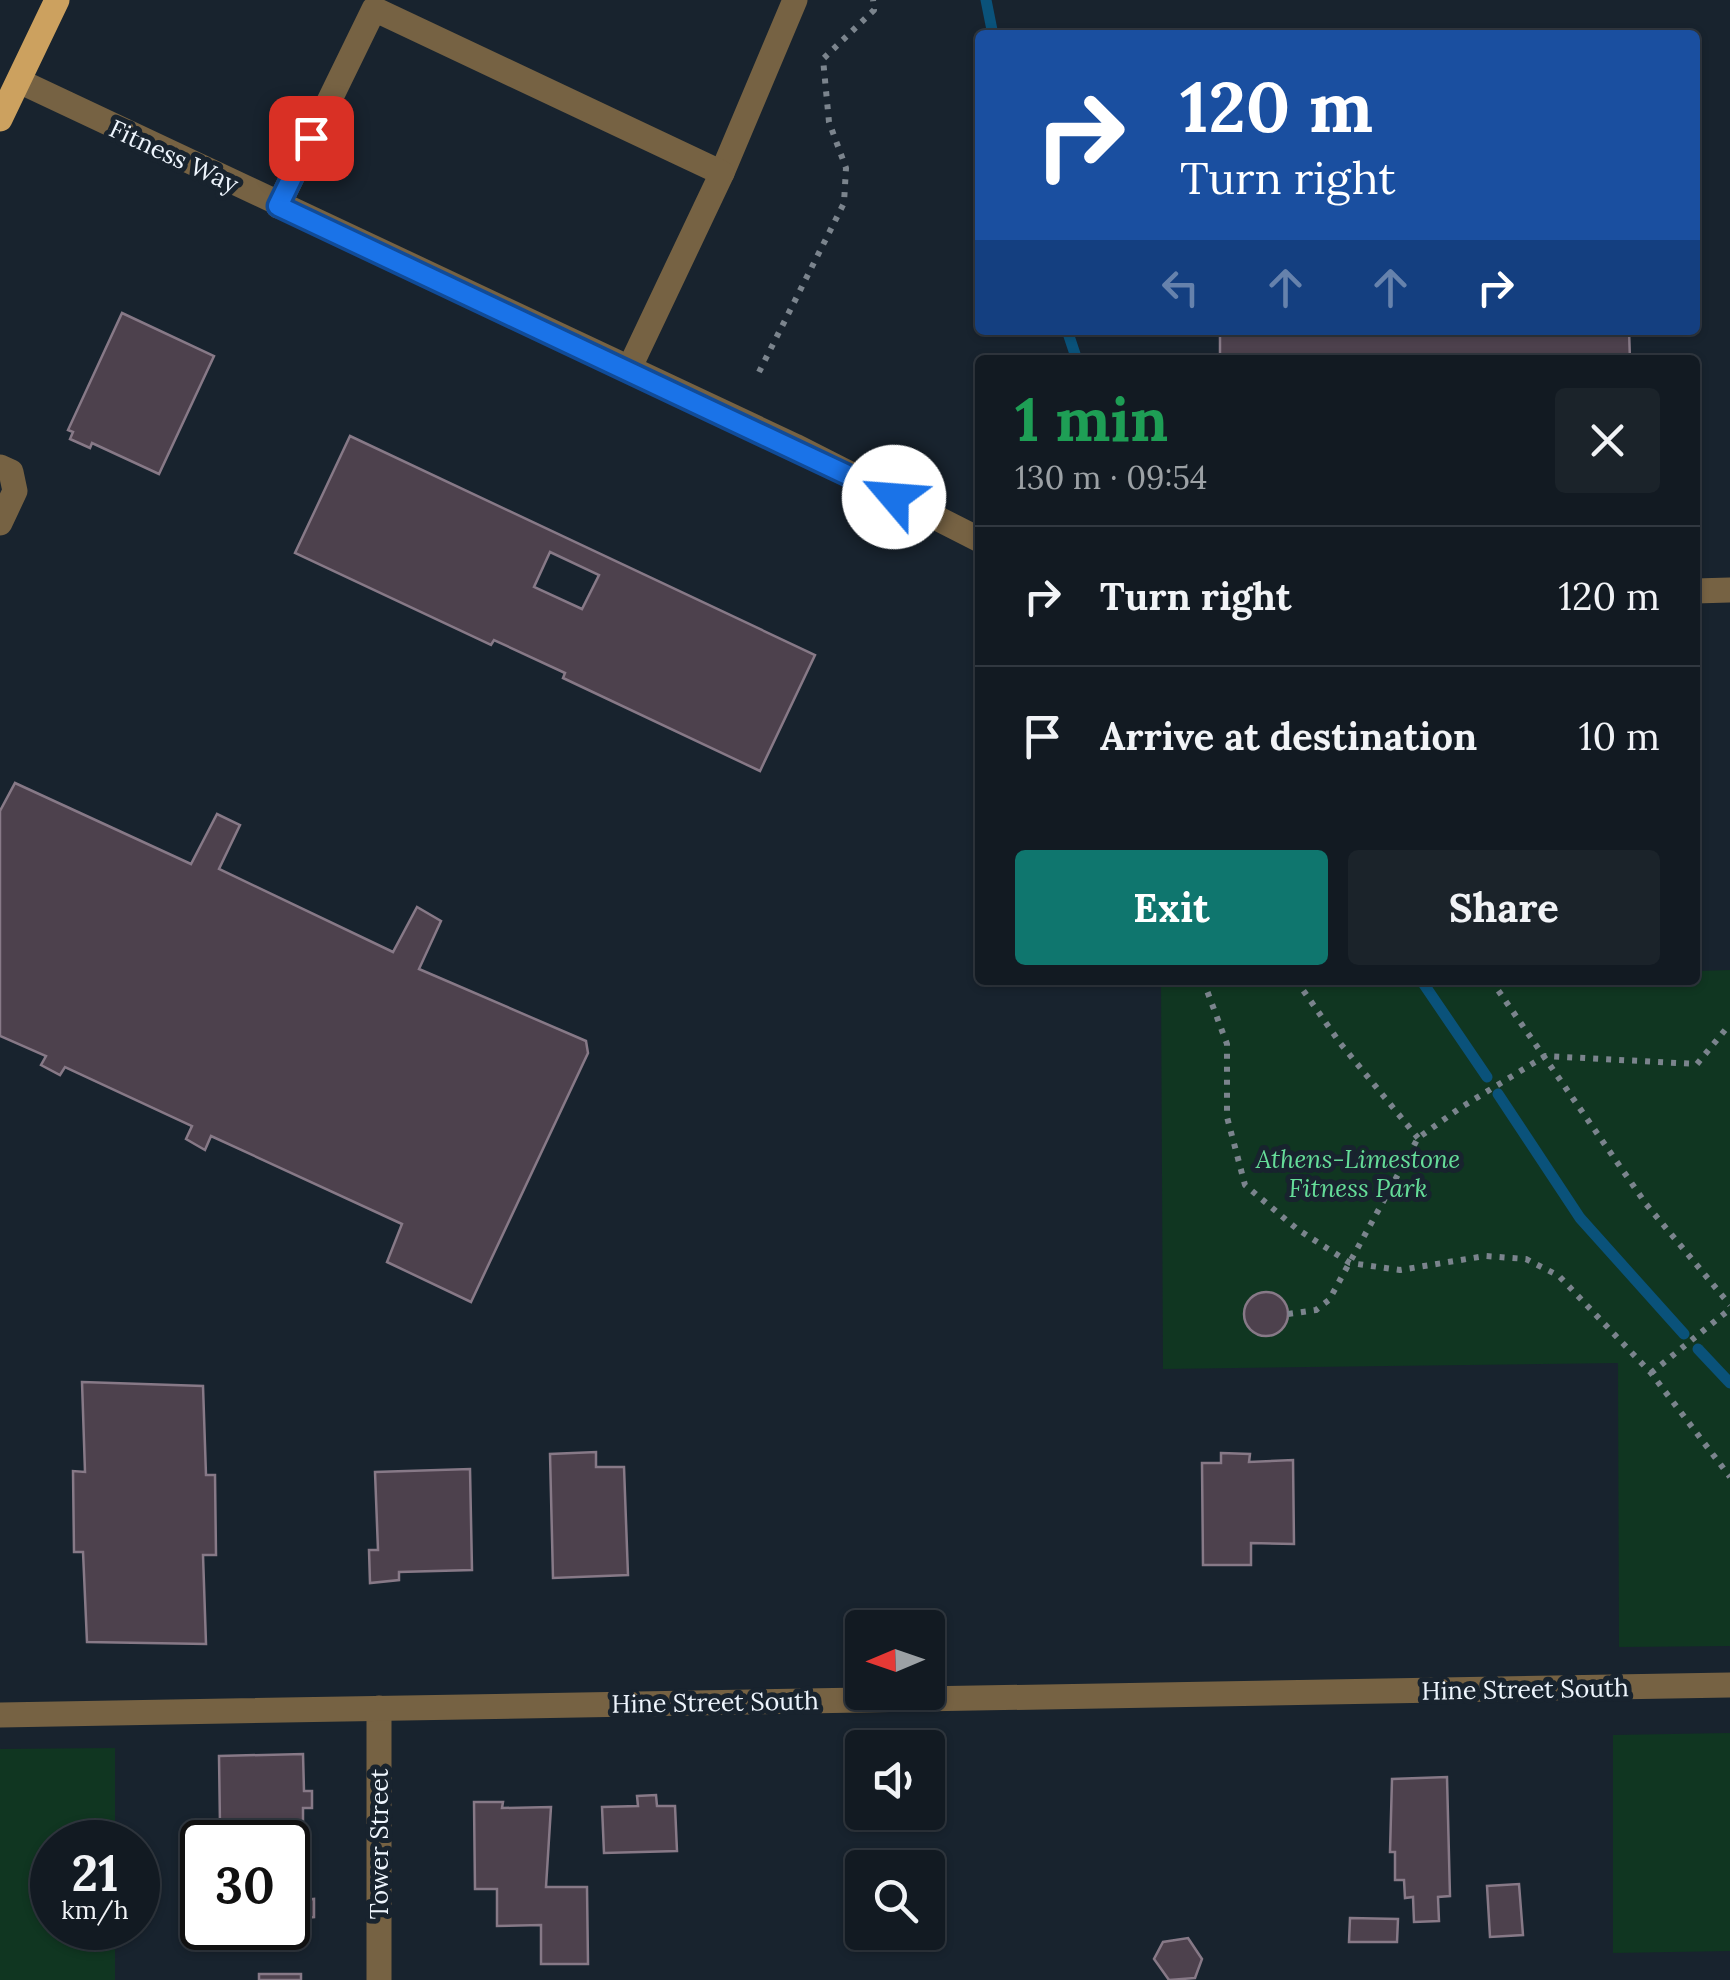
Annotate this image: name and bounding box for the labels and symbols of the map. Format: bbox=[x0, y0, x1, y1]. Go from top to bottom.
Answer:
pin bbox=[269, 96, 354, 181]
street label: Fitness Way bbox=[104, 112, 244, 200]
position arrow bbox=[842, 445, 946, 549]
park label: Athens-Limestone Fitness Park bbox=[1255, 1143, 1460, 1204]
north arrow bbox=[845, 1610, 945, 1710]
street label: Hine Street South bbox=[1421, 1671, 1629, 1707]
street label: Hine Street South bbox=[611, 1684, 819, 1720]
street label: Tower Street bbox=[363, 1768, 395, 1919]
speed limit sign: 30 bbox=[180, 1820, 310, 1950]

